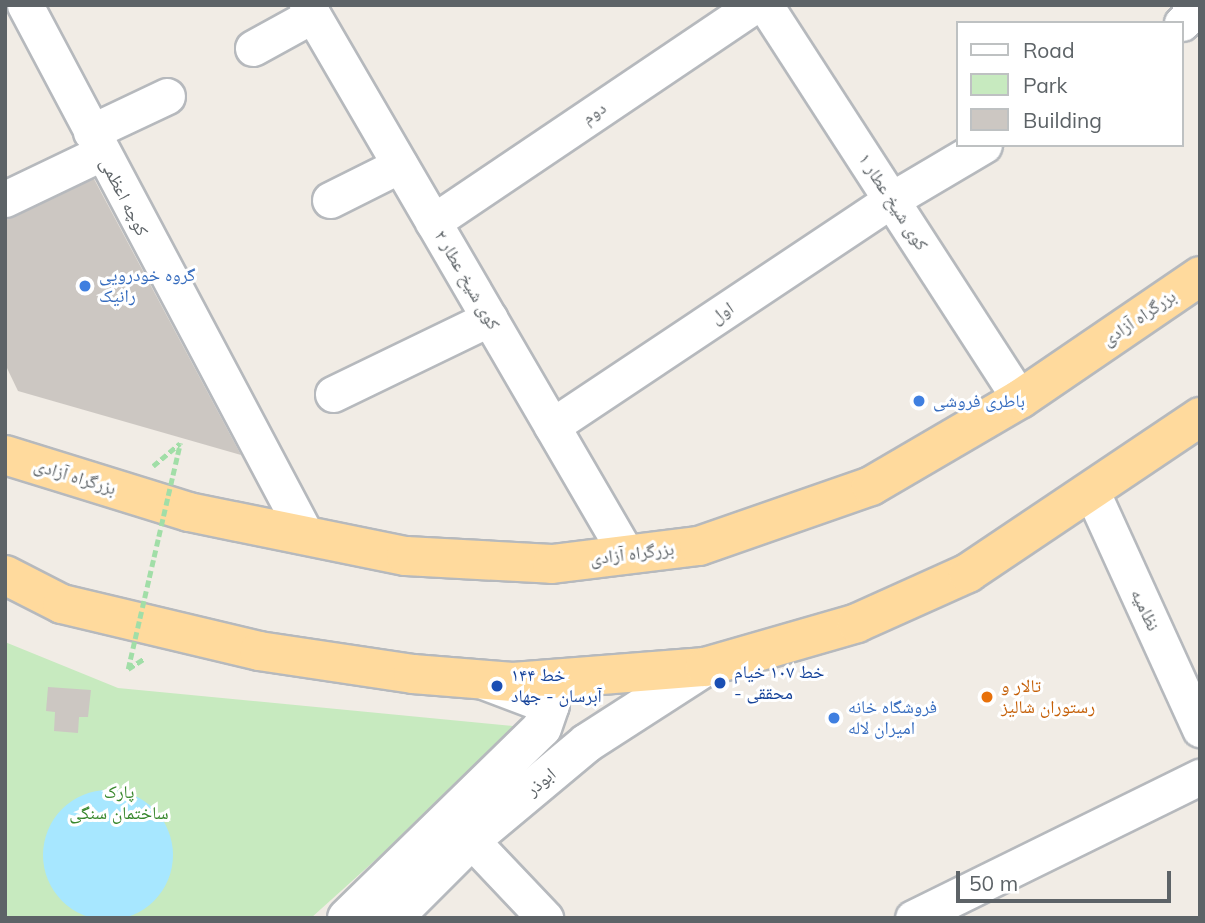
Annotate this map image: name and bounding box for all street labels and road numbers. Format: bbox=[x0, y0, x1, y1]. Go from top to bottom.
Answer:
street label: دوم bbox=[578, 97, 610, 129]
street label: کوی شیخ عطار ۱ bbox=[854, 149, 932, 255]
street label: کوچه اعظمی bbox=[95, 154, 153, 240]
street label: کوی شیخ عطار ۲ bbox=[430, 226, 504, 334]
street label: بزرگراه آزادی bbox=[1098, 285, 1180, 351]
street label: اول bbox=[706, 297, 738, 329]
street label: بزرگراه آزادی bbox=[32, 454, 118, 500]
street label: بزرگراه آزادی bbox=[589, 538, 675, 570]
street label: نظامیه bbox=[1126, 586, 1164, 634]
street label: ابوذر bbox=[522, 763, 560, 801]

